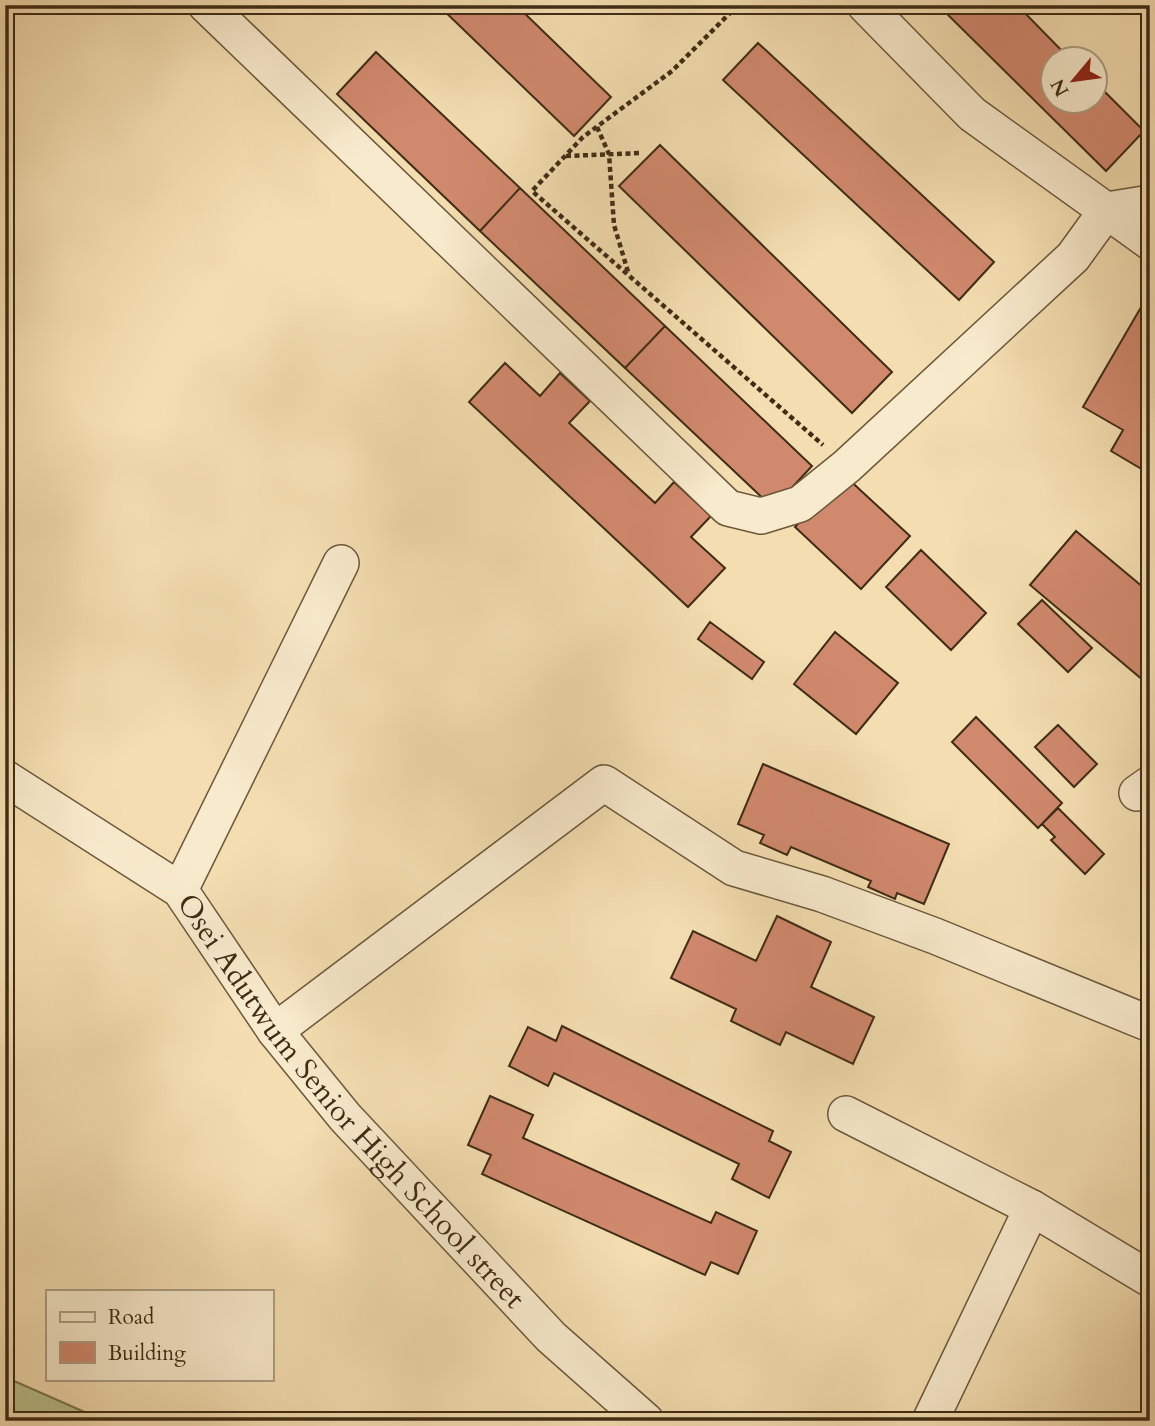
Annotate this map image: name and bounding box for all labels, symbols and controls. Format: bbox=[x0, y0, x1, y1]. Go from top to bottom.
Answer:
north arrow bbox=[1040, 46, 1110, 116]
text: N bbox=[1044, 74, 1075, 101]
street label: Osei Adutwum Senior High School street bbox=[167, 886, 535, 1318]
legend bbox=[46, 1290, 273, 1380]
text: Road bbox=[108, 1303, 154, 1332]
text: Building bbox=[108, 1339, 186, 1368]

